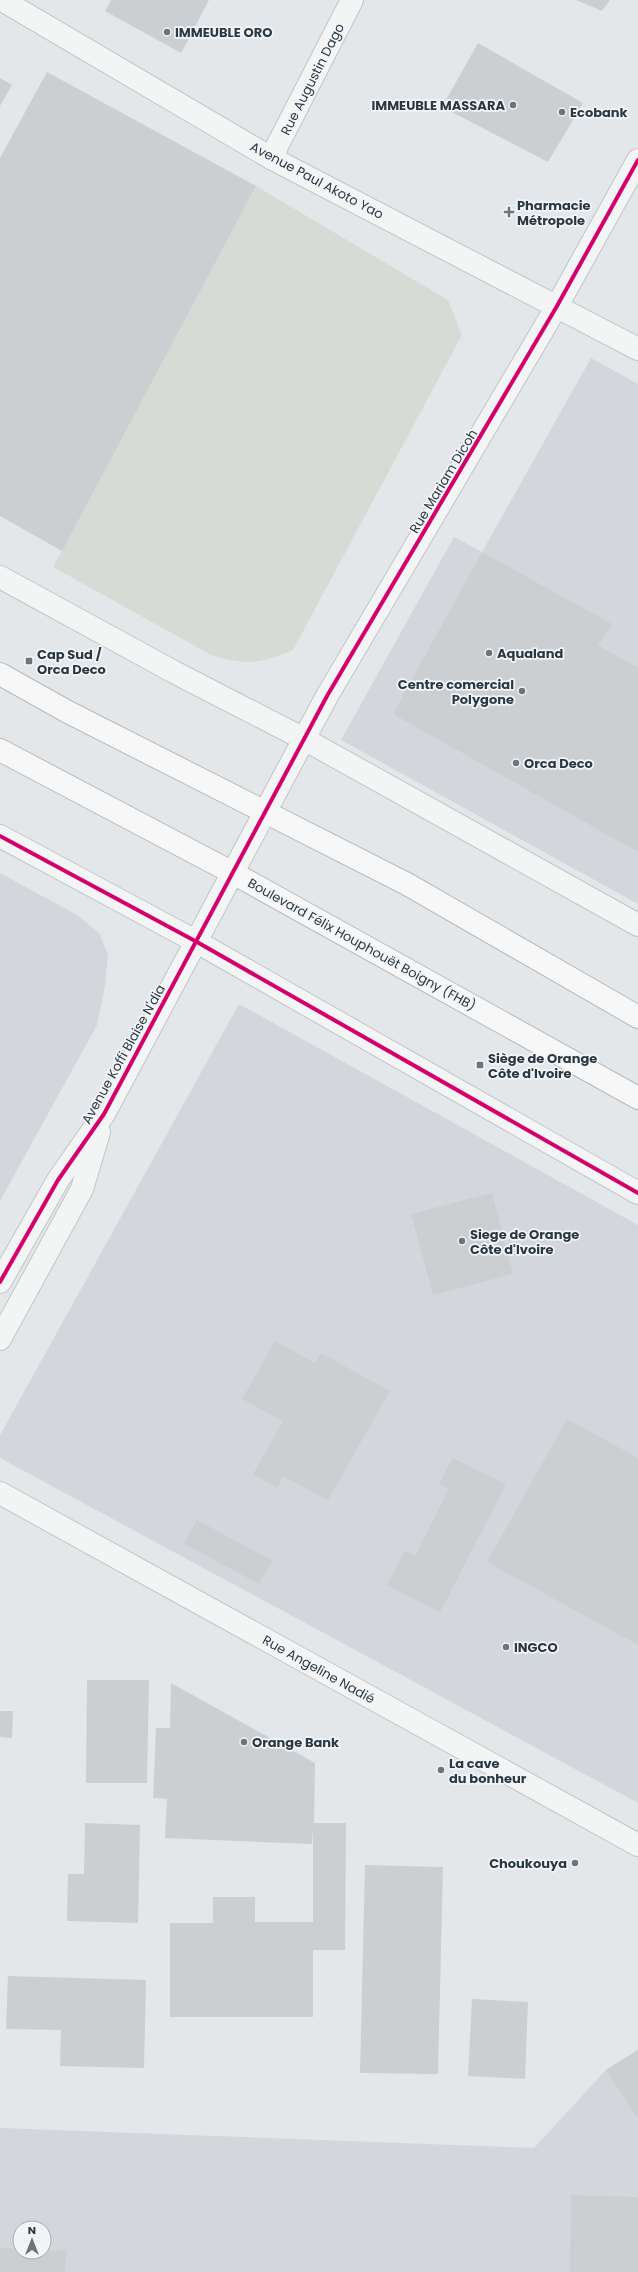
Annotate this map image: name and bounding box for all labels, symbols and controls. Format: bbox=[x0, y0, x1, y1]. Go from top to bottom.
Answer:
street label: Rue Augustin Dago bbox=[276, 20, 349, 139]
place label: IMMEUBLE ORO bbox=[175, 23, 272, 42]
marker: IMMEUBLE ORO bbox=[162, 27, 172, 37]
place label: IMMEUBLE MASSARA bbox=[371, 96, 505, 115]
marker: IMMEUBLE MASSARA bbox=[508, 100, 518, 110]
place label: Ecobank bbox=[570, 103, 628, 122]
marker: Ecobank bbox=[557, 107, 567, 117]
street label: Avenue Paul Akoto Yao bbox=[247, 137, 387, 224]
place label: Pharmacie Métropole bbox=[517, 196, 591, 230]
marker: Pharmacie Métropole bbox=[504, 207, 514, 217]
street label: Rue Mariam Dicoh bbox=[405, 426, 482, 537]
place label: Aqualand bbox=[497, 644, 563, 663]
place label: Cap Sud / Orca Deco bbox=[37, 645, 106, 679]
marker: Aqualand bbox=[484, 648, 494, 658]
marker: Cap Sud / Orca Deco bbox=[24, 656, 34, 666]
place label: Centre comercial Polygone bbox=[398, 675, 514, 709]
marker: Centre comercial Polygone bbox=[517, 686, 527, 696]
place label: Orca Deco bbox=[524, 754, 593, 773]
marker: Orca Deco bbox=[511, 758, 521, 768]
street label: Boulevard Félix Houphouët Boigny (FHB) bbox=[244, 874, 479, 1015]
street label: Avenue Koffi Blaise N'dia bbox=[77, 981, 170, 1128]
place label: Siège de Orange Côte d'Ivoire bbox=[488, 1049, 597, 1083]
marker: Siège de Orange Côte d'Ivoire bbox=[475, 1060, 485, 1070]
place label: Siege de Orange Côte d'Ivoire bbox=[470, 1225, 579, 1259]
marker: Siege de Orange Côte d'Ivoire bbox=[457, 1236, 467, 1246]
street label: Rue Angeline Nadié bbox=[259, 1631, 378, 1708]
place label: INGCO bbox=[514, 1638, 558, 1657]
marker: INGCO bbox=[501, 1642, 511, 1652]
place label: Orange Bank bbox=[252, 1733, 339, 1752]
marker: Orange Bank bbox=[239, 1737, 249, 1747]
place label: La cave du bonheur bbox=[449, 1754, 527, 1788]
marker: La cave du bonheur bbox=[436, 1765, 446, 1775]
place label: Choukouya bbox=[489, 1854, 567, 1873]
marker: Choukouya bbox=[570, 1858, 580, 1868]
north arrow bbox=[12, 2220, 52, 2260]
text: N bbox=[28, 2222, 36, 2238]

